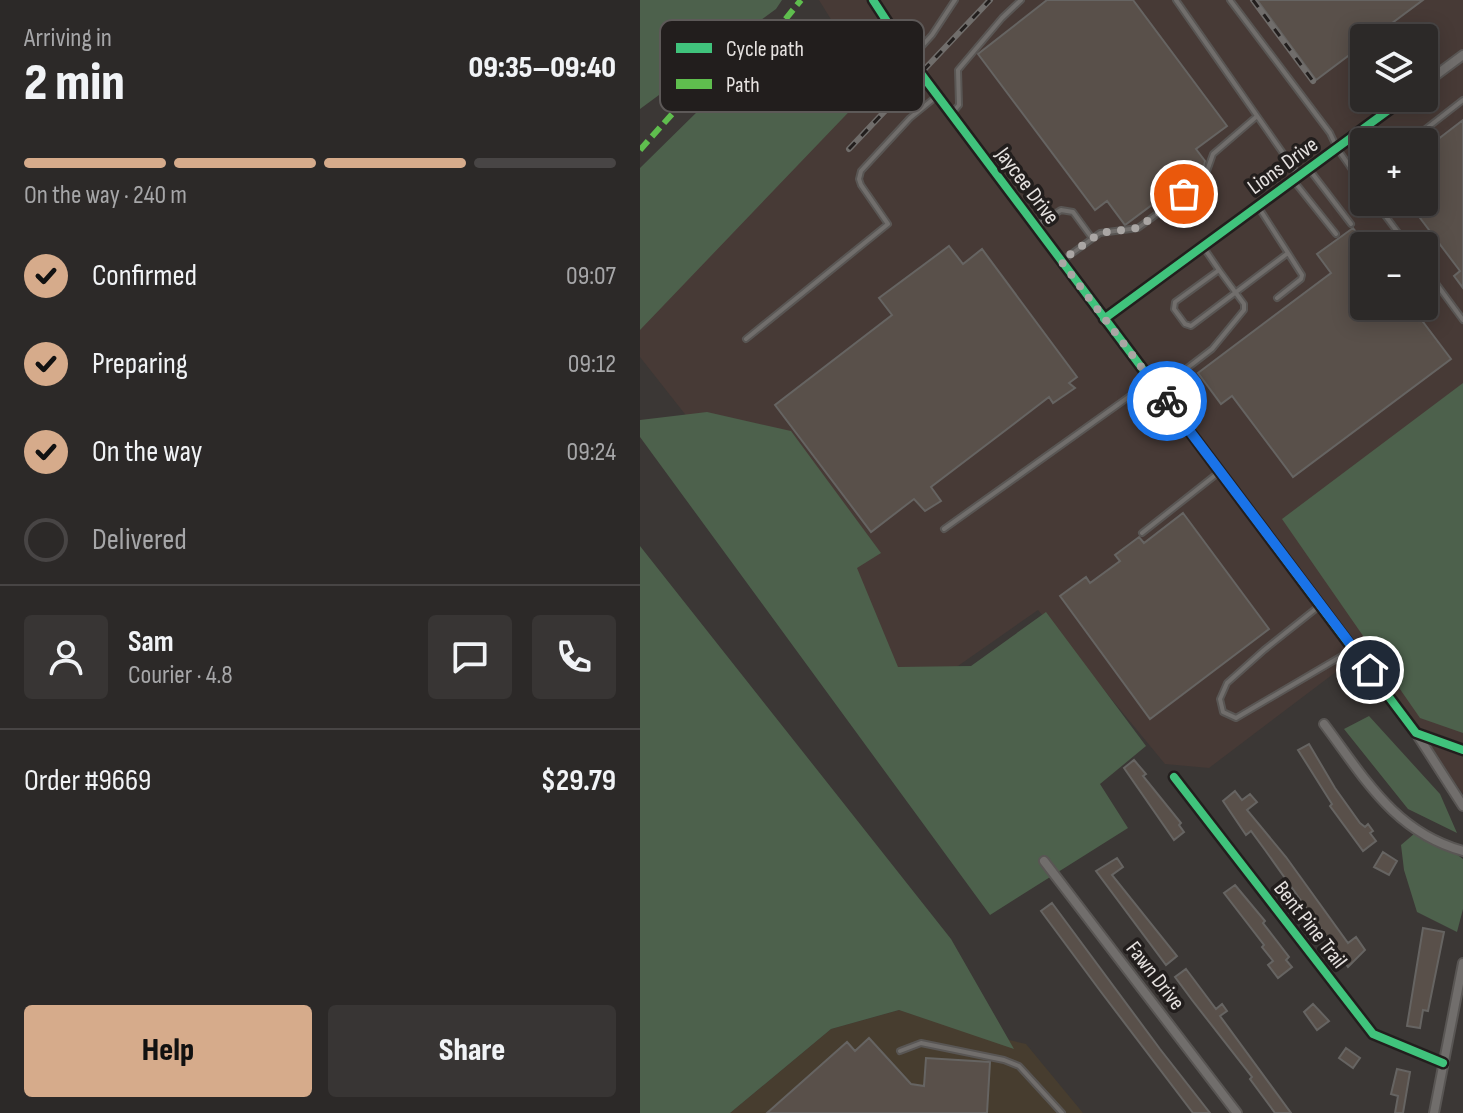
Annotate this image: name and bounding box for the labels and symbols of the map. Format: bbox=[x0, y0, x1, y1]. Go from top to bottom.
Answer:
legend bbox=[660, 20, 924, 112]
text: Cycle path bbox=[726, 36, 804, 63]
text: Path bbox=[726, 72, 760, 99]
street label: Lions Drive bbox=[1242, 131, 1324, 201]
street label: Jaycee Drive bbox=[989, 141, 1065, 230]
pin bbox=[1150, 160, 1218, 228]
courier bbox=[1127, 361, 1207, 441]
pin bbox=[1336, 636, 1404, 704]
street label: Bent Pine Trail bbox=[1268, 876, 1352, 974]
street label: Fawn Drive bbox=[1120, 936, 1190, 1016]

